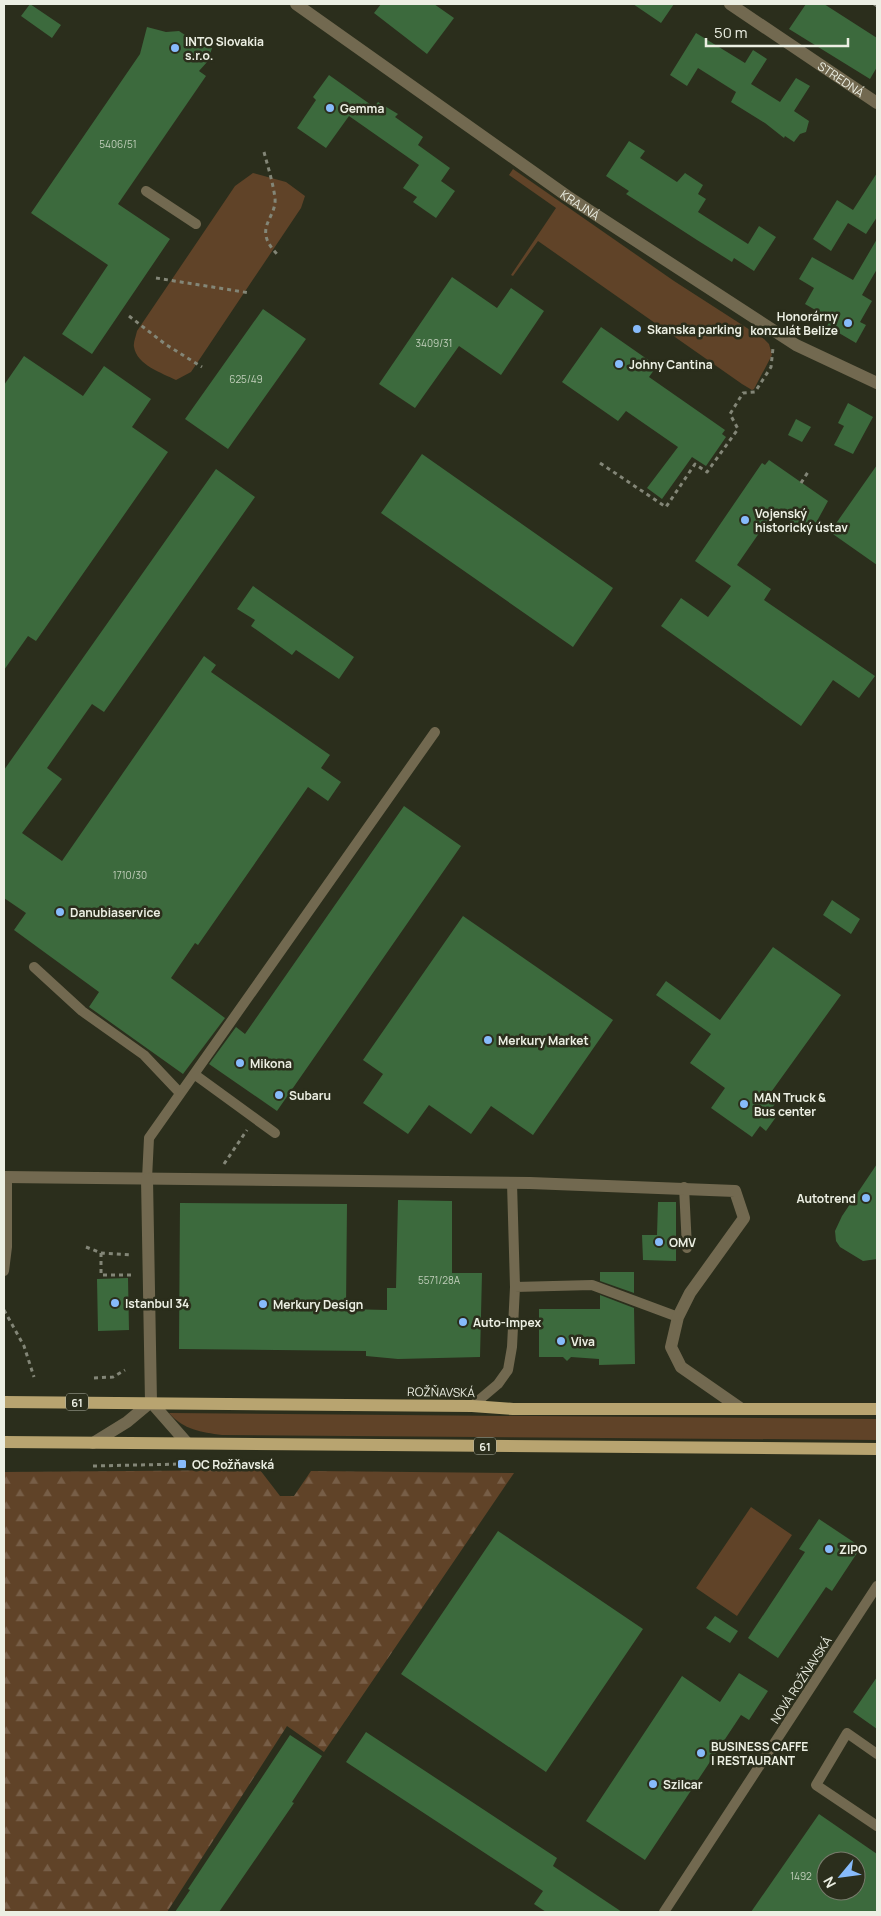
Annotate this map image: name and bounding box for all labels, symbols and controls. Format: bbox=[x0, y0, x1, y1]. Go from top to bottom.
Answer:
scale bar bbox=[706, 15, 848, 47]
text: 50 m bbox=[714, 22, 748, 43]
place label: INTO Slovakia s.r.o. bbox=[185, 33, 264, 64]
marker: INTO Slovakia s.r.o. bbox=[169, 42, 181, 54]
street label: STREDNÁ bbox=[814, 57, 868, 101]
place label: Gemma bbox=[340, 100, 384, 117]
marker: Gemma bbox=[324, 102, 336, 114]
house number: 5406/51 bbox=[99, 137, 137, 151]
street label: KRAJNÁ bbox=[557, 186, 604, 224]
place label: Honorárny konzulát Belize bbox=[750, 308, 838, 339]
marker: Honorárny konzulát Belize bbox=[842, 317, 854, 329]
place label: Skanska parking bbox=[647, 321, 742, 338]
marker: Skanska parking bbox=[631, 323, 643, 335]
house number: 3409/31 bbox=[415, 336, 453, 350]
place label: Johny Cantina bbox=[629, 356, 713, 373]
marker: Johny Cantina bbox=[613, 358, 625, 370]
house number: 625/49 bbox=[229, 372, 263, 386]
place label: Vojenský historický ústav bbox=[755, 505, 848, 536]
marker: Vojenský historický ústav bbox=[739, 514, 751, 526]
house number: 1710/30 bbox=[113, 868, 147, 882]
place label: Danubiaservice bbox=[70, 904, 160, 921]
marker: Danubiaservice bbox=[54, 906, 66, 918]
place label: Merkury Market bbox=[498, 1032, 589, 1049]
marker: Merkury Market bbox=[482, 1034, 494, 1046]
place label: Mikona bbox=[250, 1055, 292, 1072]
marker: Mikona bbox=[234, 1057, 246, 1069]
place label: Subaru bbox=[289, 1087, 331, 1104]
marker: Subaru bbox=[273, 1089, 285, 1101]
place label: MAN Truck & Bus center bbox=[754, 1089, 826, 1120]
marker: MAN Truck & Bus center bbox=[738, 1098, 750, 1110]
place label: Autotrend bbox=[796, 1190, 856, 1207]
marker: Autotrend bbox=[860, 1192, 872, 1204]
place label: OMV bbox=[669, 1234, 696, 1251]
marker: OMV bbox=[653, 1236, 665, 1248]
house number: 5571/28A bbox=[418, 1273, 461, 1287]
place label: Istanbul 34 bbox=[125, 1295, 189, 1312]
place label: Merkury Design bbox=[273, 1296, 363, 1313]
marker: Istanbul 34 bbox=[109, 1297, 121, 1309]
marker: Merkury Design bbox=[257, 1298, 269, 1310]
place label: Auto-Impex bbox=[473, 1314, 541, 1331]
marker: Auto-Impex bbox=[457, 1316, 469, 1328]
place label: Viva bbox=[571, 1333, 595, 1350]
marker: Viva bbox=[555, 1335, 567, 1347]
street label: ROŽŇAVSKÁ bbox=[407, 1383, 475, 1401]
road number: 61 bbox=[66, 1394, 88, 1410]
road number: 61 bbox=[474, 1438, 496, 1454]
place label: OC Rožňavská bbox=[192, 1456, 274, 1473]
marker: OC Rožňavská bbox=[176, 1458, 188, 1470]
place label: ZIPO bbox=[839, 1541, 867, 1558]
marker: ZIPO bbox=[823, 1543, 835, 1555]
street label: NOVÁ ROŽŇAVSKÁ bbox=[766, 1633, 836, 1727]
place label: BUSINESS CAFFE | RESTAURANT bbox=[711, 1738, 808, 1769]
marker: BUSINESS CAFFE | RESTAURANT bbox=[695, 1747, 707, 1759]
place label: Szilcar bbox=[663, 1776, 703, 1793]
marker: Szilcar bbox=[647, 1778, 659, 1790]
north arrow bbox=[816, 1851, 866, 1901]
house number: 1492 bbox=[790, 1869, 812, 1883]
text: N bbox=[818, 1874, 840, 1892]

